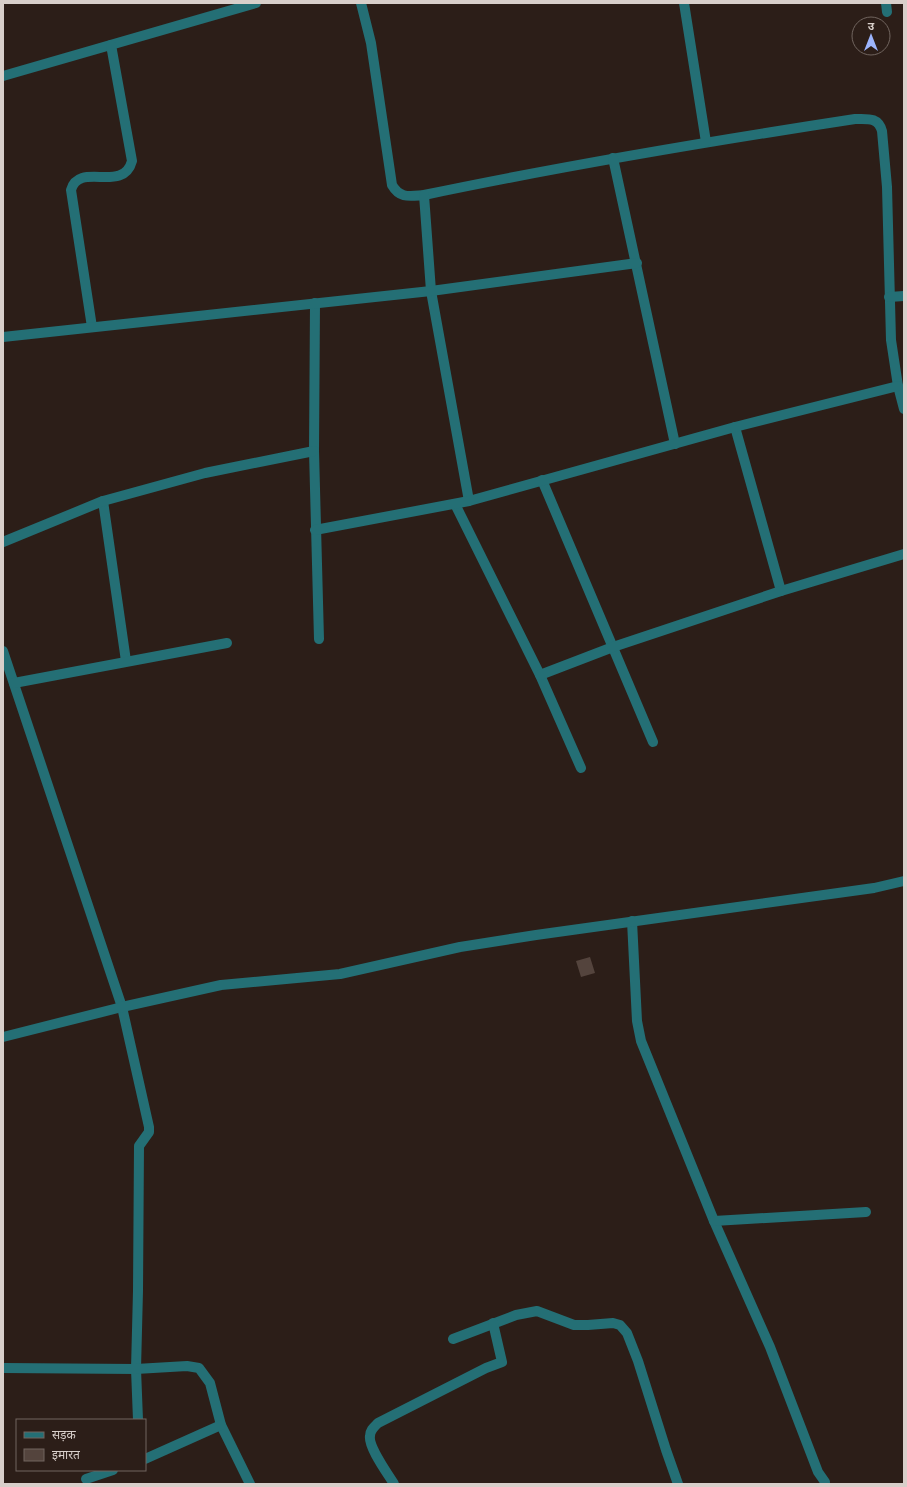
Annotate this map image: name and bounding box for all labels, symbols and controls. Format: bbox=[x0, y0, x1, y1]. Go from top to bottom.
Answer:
north arrow bbox=[851, 16, 891, 56]
text: उ bbox=[868, 19, 875, 33]
legend bbox=[16, 1419, 146, 1471]
text: सड़क bbox=[52, 1427, 77, 1442]
text: इमारत bbox=[52, 1447, 81, 1462]

